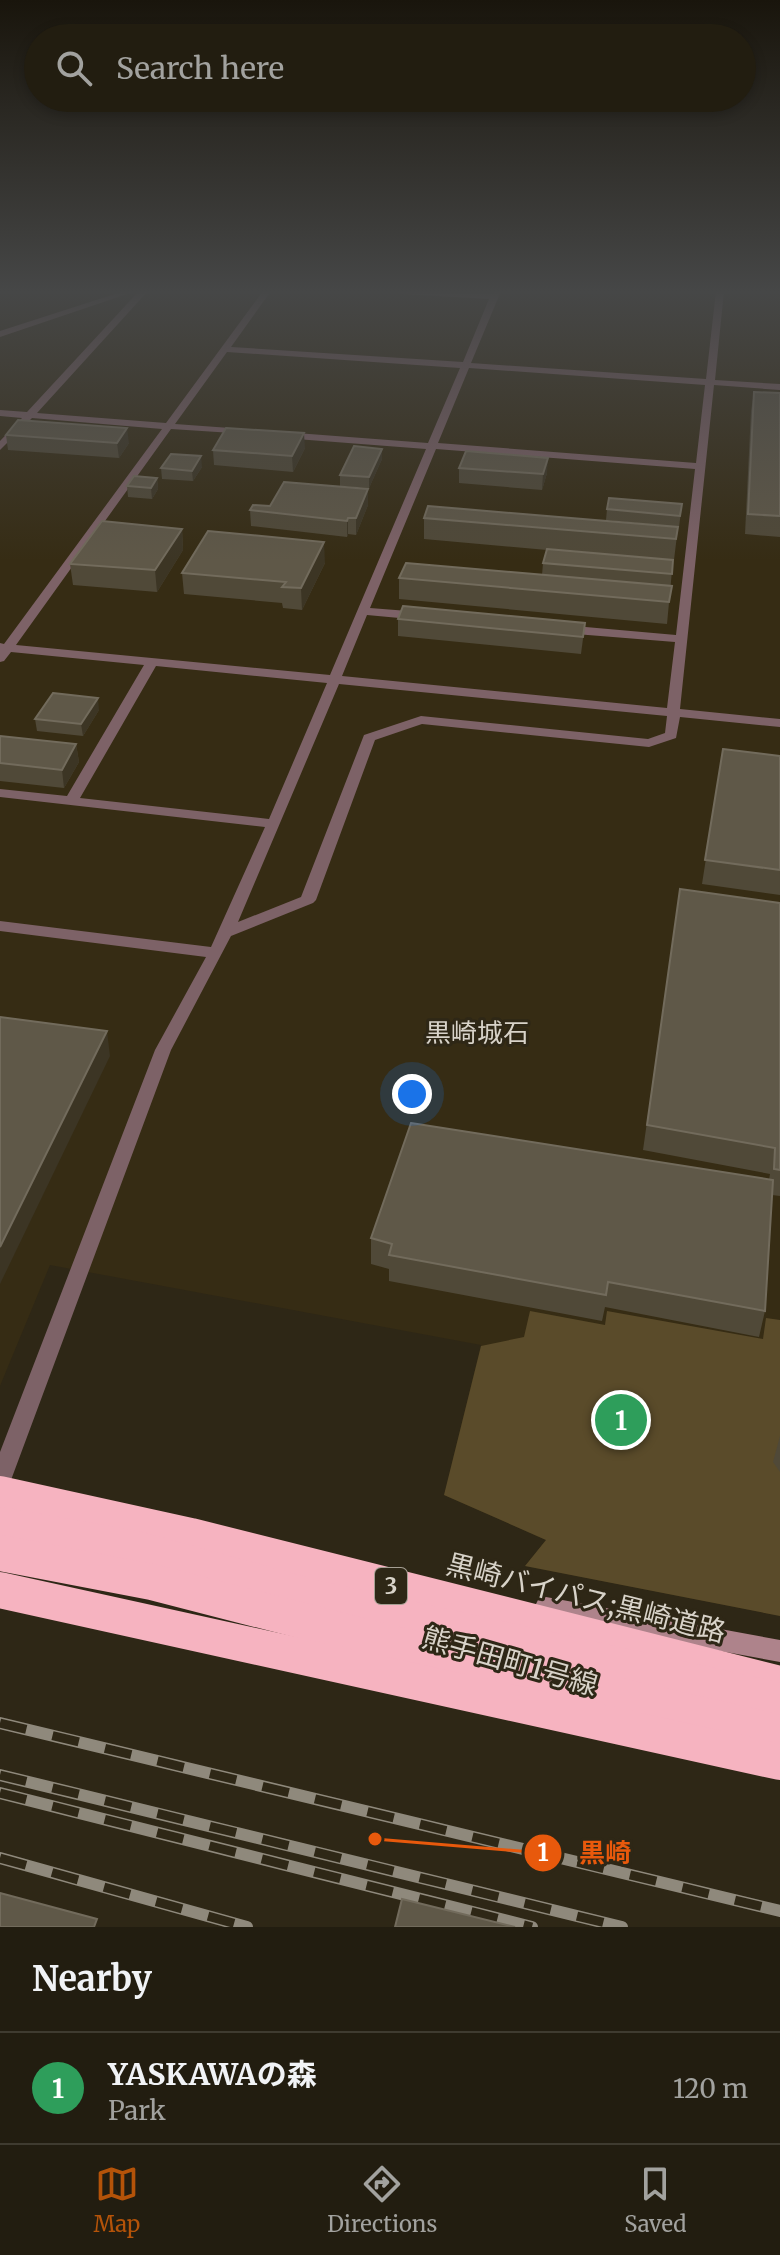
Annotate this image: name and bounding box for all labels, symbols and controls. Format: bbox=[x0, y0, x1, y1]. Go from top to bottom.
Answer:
search box bbox=[24, 24, 756, 112]
icon: search bbox=[52, 46, 96, 90]
text: Search here bbox=[116, 49, 284, 87]
district label: 黒崎城石 bbox=[425, 1016, 529, 1049]
your location bbox=[392, 1074, 432, 1114]
pin: 1 bbox=[595, 1390, 647, 1450]
street label: 黒崎バイパス;黒崎道路 bbox=[443, 1546, 729, 1650]
road number: 3 bbox=[375, 1568, 407, 1604]
street label: 熊手田町1号線 bbox=[418, 1619, 602, 1703]
callout: 黒崎 bbox=[523, 1828, 647, 1878]
text: 黒崎 bbox=[579, 1836, 631, 1869]
text: 1 bbox=[537, 1837, 549, 1868]
text: Nearby bbox=[32, 1958, 152, 2000]
text: YASKAWAの森 bbox=[108, 2055, 317, 2093]
text: 1 bbox=[52, 2072, 64, 2105]
text: 120 m bbox=[673, 2072, 748, 2105]
text: Park bbox=[108, 2094, 166, 2127]
tab: Map bbox=[93, 2162, 140, 2238]
tab: Directions bbox=[327, 2162, 437, 2238]
tab: Saved bbox=[624, 2162, 687, 2238]

